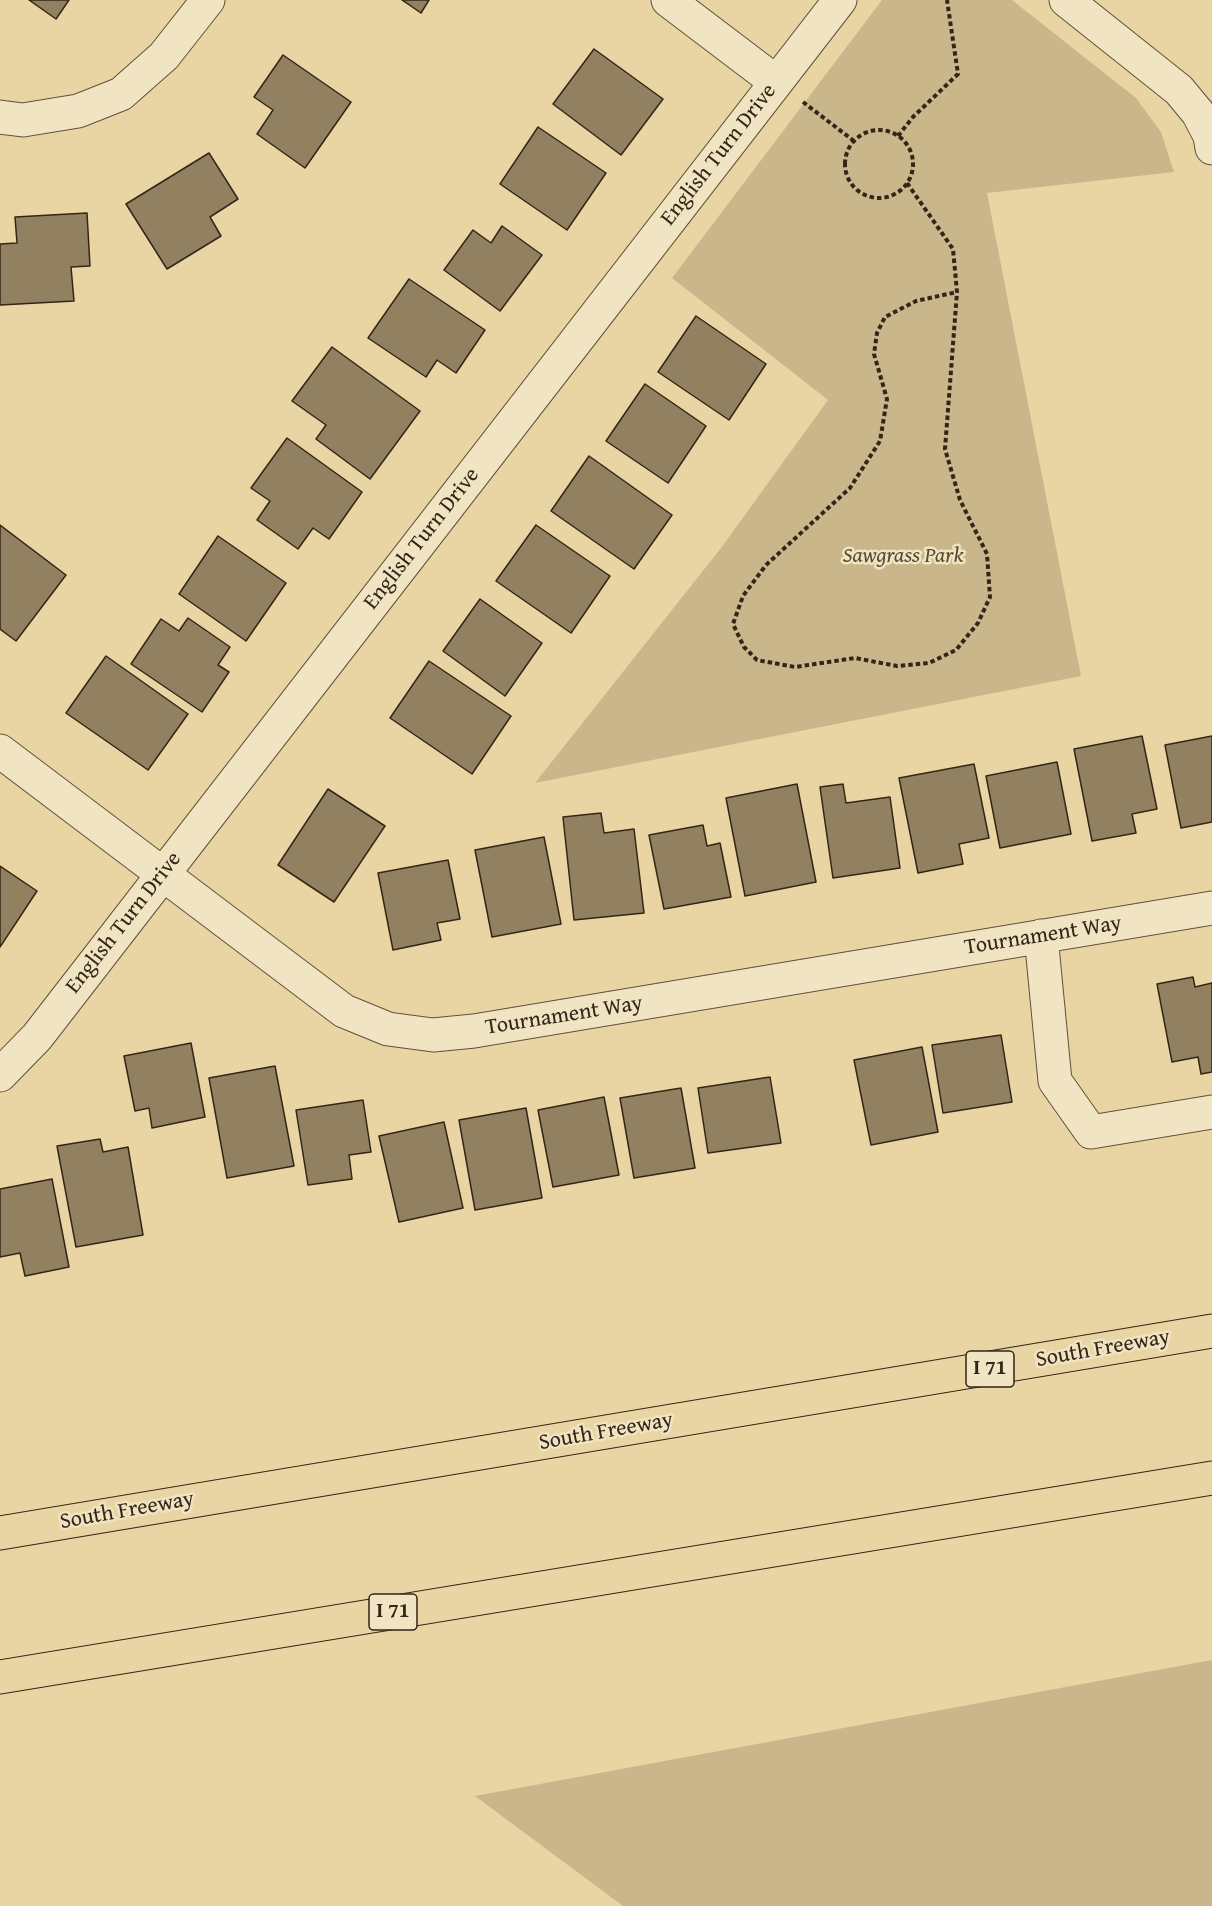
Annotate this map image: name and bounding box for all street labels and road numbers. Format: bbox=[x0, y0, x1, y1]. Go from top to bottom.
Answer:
street label: English Turn Drive bbox=[655, 79, 783, 231]
street label: English Turn Drive bbox=[358, 463, 486, 615]
street label: English Turn Drive bbox=[60, 847, 188, 999]
street label: Tournament Way bbox=[962, 911, 1124, 961]
street label: Tournament Way bbox=[483, 991, 645, 1041]
street label: South Freeway bbox=[1034, 1324, 1172, 1374]
road number: I 71 bbox=[966, 1351, 1014, 1387]
street label: South Freeway bbox=[537, 1407, 675, 1457]
street label: South Freeway bbox=[58, 1486, 196, 1536]
road number: I 71 bbox=[369, 1594, 417, 1630]

